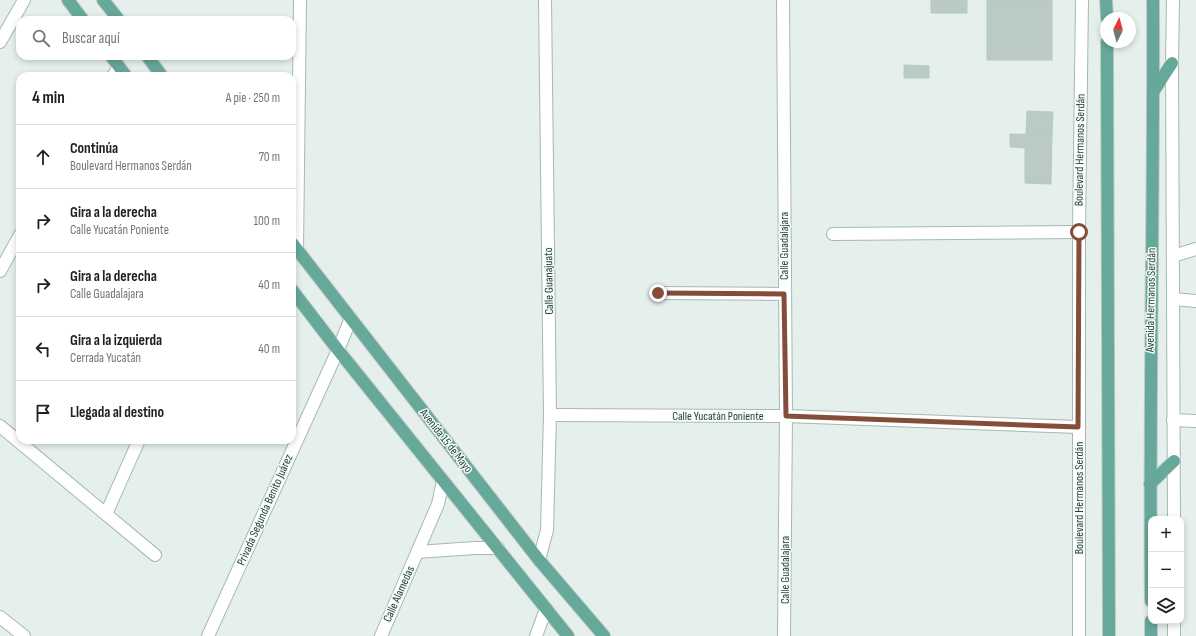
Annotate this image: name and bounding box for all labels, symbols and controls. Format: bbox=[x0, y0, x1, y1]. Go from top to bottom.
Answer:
north arrow bbox=[1100, 12, 1136, 48]
search box bbox=[16, 16, 296, 60]
icon: search bbox=[30, 27, 52, 49]
text: Buscar aquí bbox=[62, 29, 120, 48]
text: 4 min bbox=[32, 88, 65, 108]
text: A pie · 250 m bbox=[226, 90, 280, 106]
street label: Boulevard Hermanos Serdán bbox=[1072, 94, 1088, 206]
text: Continúa bbox=[70, 139, 118, 158]
icon: ahead bbox=[32, 146, 54, 168]
text: 70 m bbox=[259, 149, 280, 165]
text: Boulevard Hermanos Serdán bbox=[70, 158, 192, 174]
text: Gira a la derecha bbox=[70, 203, 157, 222]
icon: right bbox=[32, 210, 54, 232]
street label: Calle Guadalajara bbox=[777, 212, 792, 280]
text: 100 m bbox=[253, 213, 280, 229]
text: Calle Yucatán Poniente bbox=[70, 222, 169, 238]
route start bbox=[1070, 223, 1088, 241]
street label: Calle Guanajuato bbox=[541, 247, 557, 315]
street label: Avenida Hermanos Serdán bbox=[1143, 248, 1159, 353]
text: Gira a la derecha bbox=[70, 267, 157, 286]
icon: right bbox=[32, 274, 54, 296]
text: 40 m bbox=[258, 277, 280, 293]
route end bbox=[649, 284, 667, 302]
text: Calle Guadalajara bbox=[70, 286, 144, 302]
text: Gira a la izquierda bbox=[70, 331, 162, 350]
icon: left bbox=[32, 338, 54, 360]
text: 40 m bbox=[258, 341, 280, 357]
text: Cerrada Yucatán bbox=[70, 350, 141, 366]
icon: arrive bbox=[32, 402, 54, 424]
text: Llegada al destino bbox=[70, 403, 164, 422]
street label: Avenida 15 de Mayo bbox=[416, 405, 476, 476]
street label: Calle Yucatán Poniente bbox=[672, 409, 764, 424]
street label: Boulevard Hermanos Serdán bbox=[1072, 442, 1087, 554]
street label: Privada Segunda Benito Juárez bbox=[234, 451, 297, 568]
map controls bbox=[1148, 516, 1184, 624]
button: + bbox=[1148, 516, 1184, 552]
street label: Calle Guadalajara bbox=[778, 536, 793, 604]
button: − bbox=[1148, 552, 1184, 588]
street label: Calle Alamedas bbox=[380, 564, 418, 624]
button: layers bbox=[1148, 588, 1184, 624]

